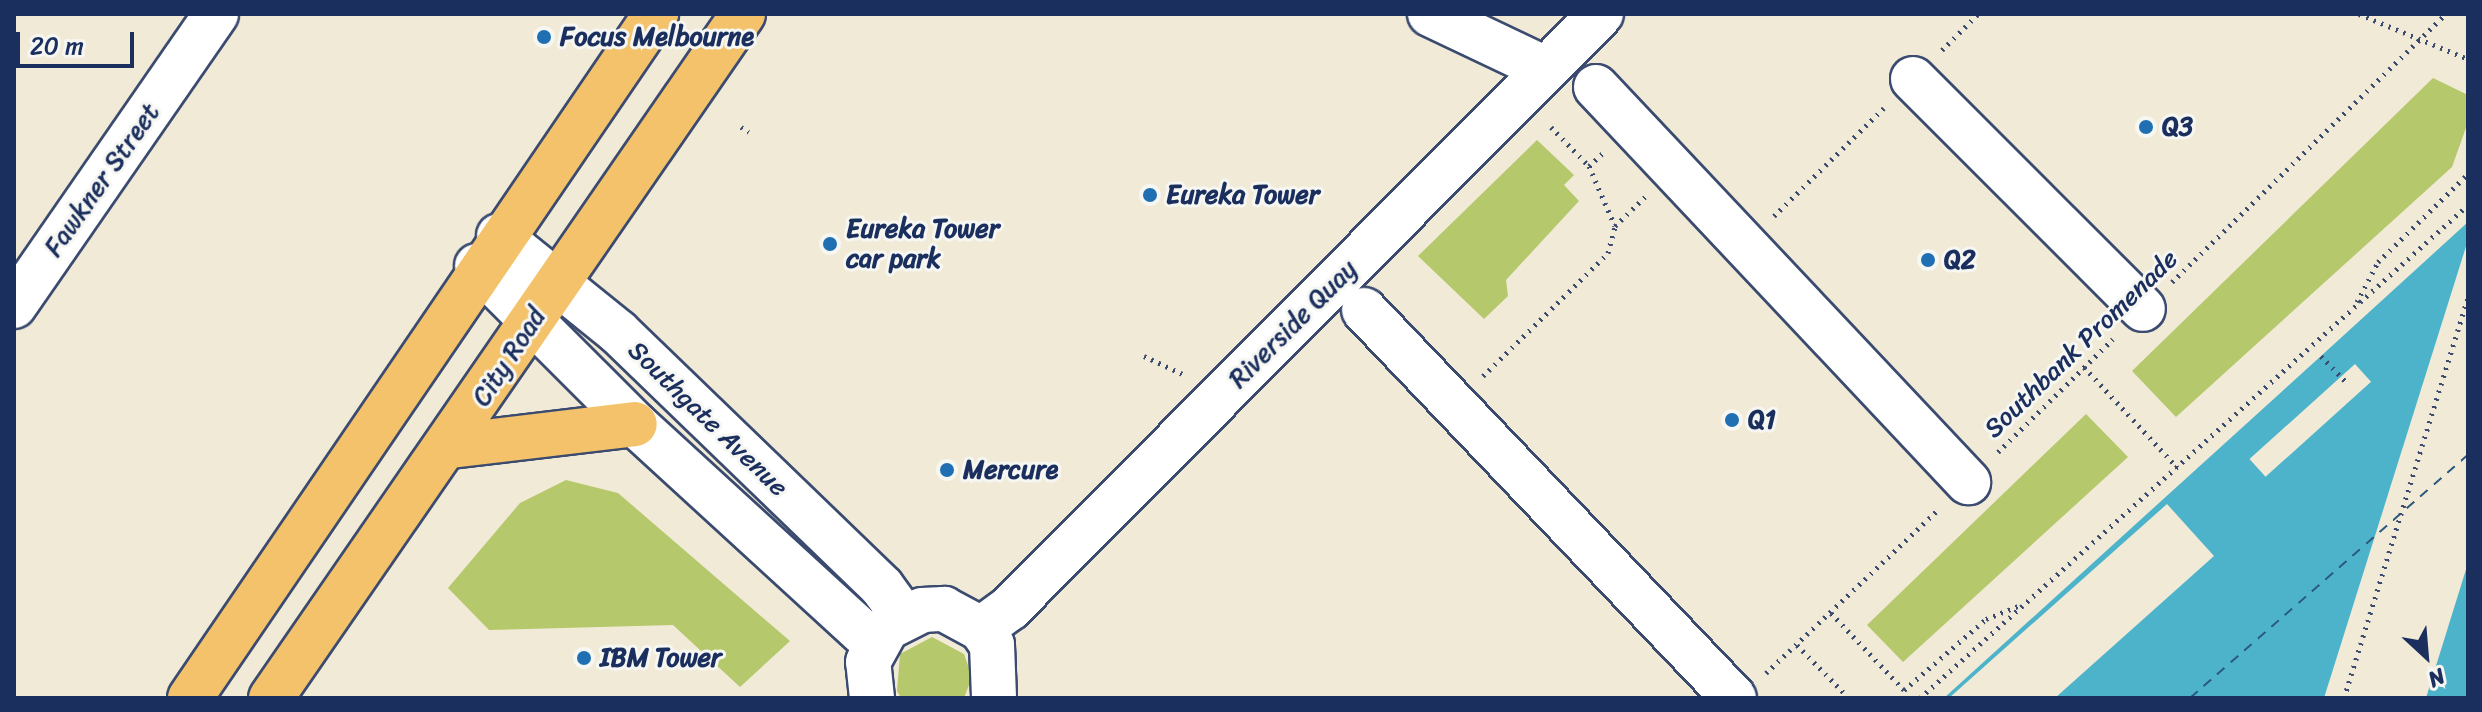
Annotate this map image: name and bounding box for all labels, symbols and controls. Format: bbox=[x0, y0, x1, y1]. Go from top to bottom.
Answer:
scale bar bbox=[20, 16, 138, 66]
place label: Focus Melbourne bbox=[560, 21, 754, 53]
text: 20 m bbox=[30, 25, 84, 67]
marker: Focus Melbourne bbox=[535, 28, 553, 46]
street label: Fawkner Street bbox=[38, 98, 166, 262]
place label: Q3 bbox=[2162, 111, 2193, 143]
marker: Q3 bbox=[2137, 118, 2155, 136]
place label: Eureka Tower bbox=[1166, 179, 1319, 211]
marker: Eureka Tower bbox=[1141, 186, 1159, 204]
place label: Eureka Tower car park bbox=[846, 213, 999, 274]
marker: Eureka Tower car park bbox=[821, 235, 839, 253]
street label: Southbank Promenade bbox=[1978, 243, 2184, 445]
place label: Q2 bbox=[1944, 244, 1976, 276]
marker: Q2 bbox=[1919, 251, 1937, 269]
street label: Riverside Quay bbox=[1223, 254, 1363, 394]
street label: City Road bbox=[466, 302, 552, 412]
street label: Southgate Avenue bbox=[622, 335, 794, 503]
place label: Q1 bbox=[1748, 404, 1776, 436]
marker: Q1 bbox=[1723, 411, 1741, 429]
place label: Mercure bbox=[963, 454, 1058, 486]
marker: Mercure bbox=[938, 461, 956, 479]
north arrow bbox=[2386, 616, 2466, 696]
place label: IBM Tower bbox=[600, 642, 723, 674]
marker: IBM Tower bbox=[575, 649, 593, 667]
text: N bbox=[2421, 657, 2452, 699]

